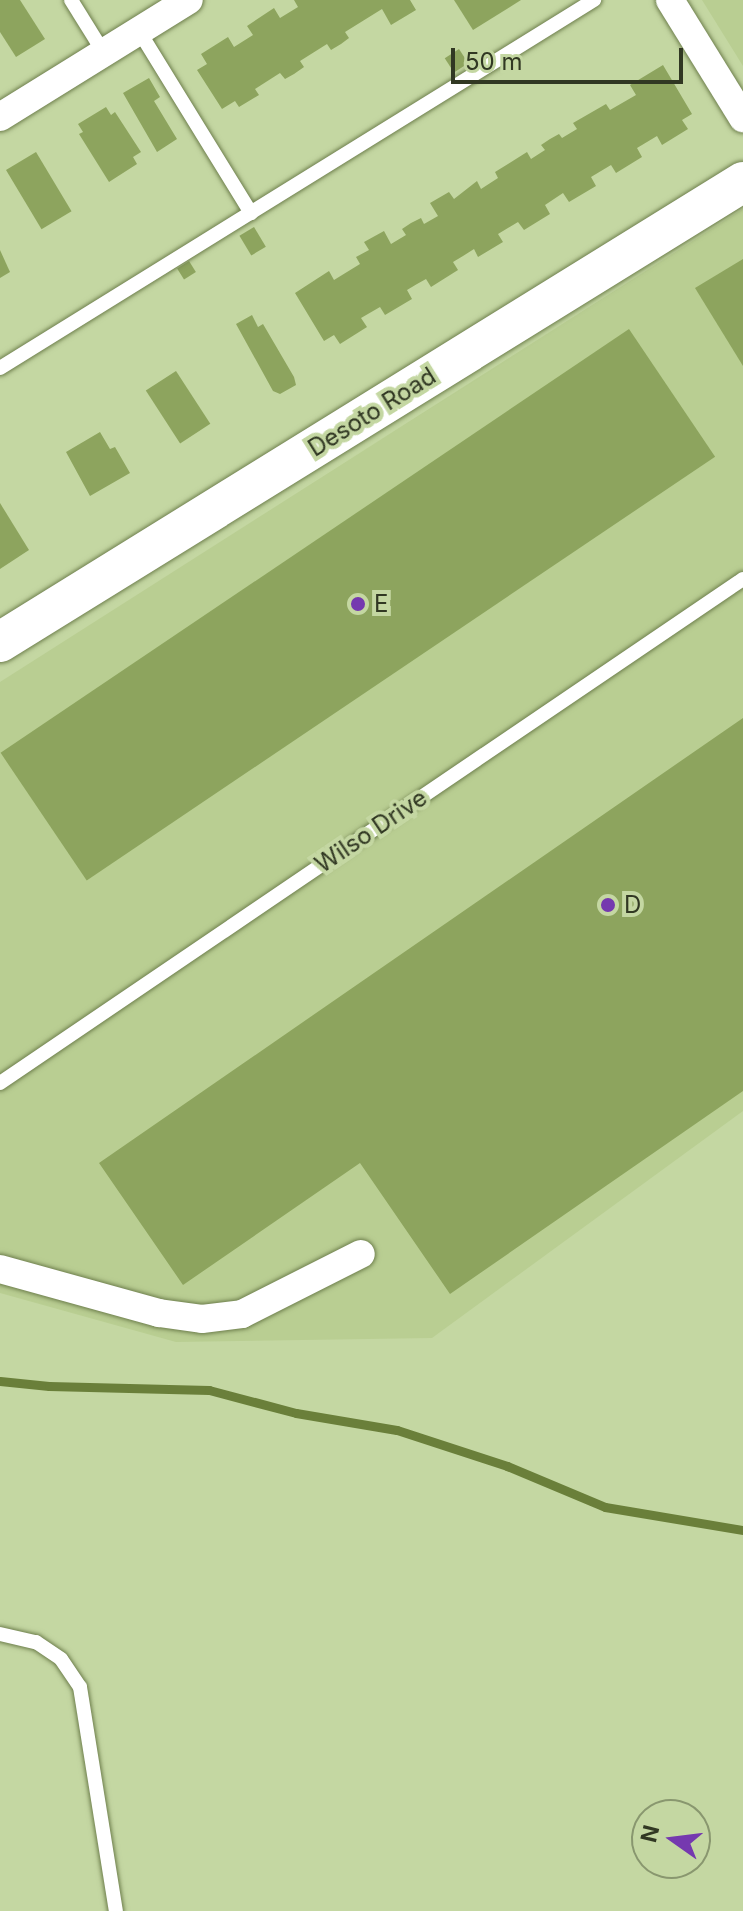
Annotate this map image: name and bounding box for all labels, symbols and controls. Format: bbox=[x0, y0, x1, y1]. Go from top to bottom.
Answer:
scale bar bbox=[455, 32, 687, 82]
text: 50 m bbox=[465, 47, 523, 76]
street label: Desoto Road bbox=[303, 361, 441, 463]
place label: E bbox=[374, 590, 388, 618]
marker: E bbox=[349, 595, 367, 613]
street label: Wilso Drive bbox=[310, 783, 432, 879]
place label: D bbox=[624, 891, 641, 919]
marker: D bbox=[599, 896, 617, 914]
north arrow bbox=[631, 1799, 711, 1879]
text: N bbox=[635, 1822, 664, 1845]

